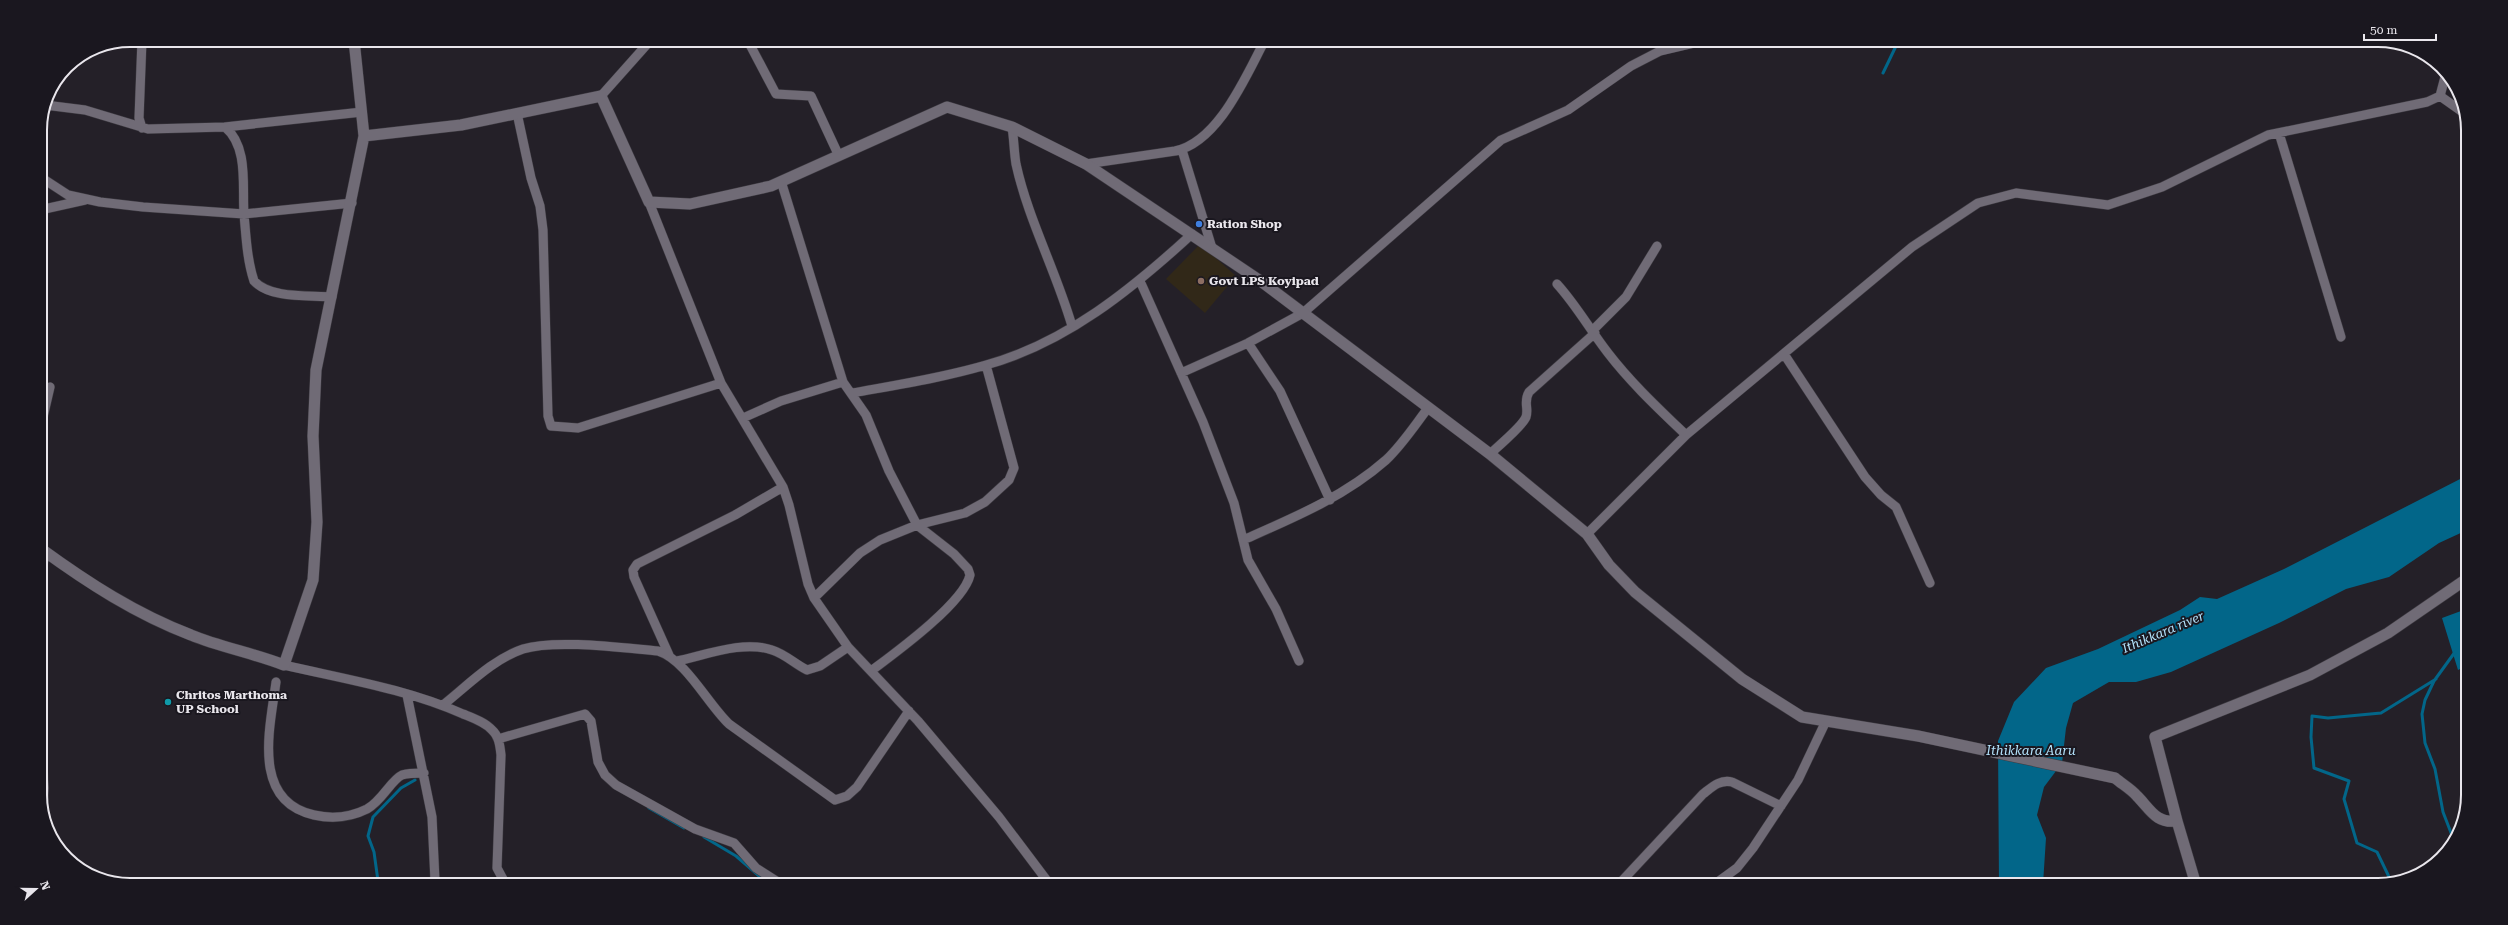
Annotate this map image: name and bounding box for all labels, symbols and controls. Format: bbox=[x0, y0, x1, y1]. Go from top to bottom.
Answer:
scale bar bbox=[2364, 16, 2436, 42]
text: 50 m bbox=[2370, 23, 2397, 37]
place label: Ration Shop bbox=[1207, 217, 1282, 231]
marker: Ration Shop bbox=[1194, 219, 1204, 229]
place label: Govt LPS Koyipad bbox=[1209, 274, 1319, 288]
marker: Govt LPS Koyipad bbox=[1196, 276, 1206, 286]
water label: Ithikkara river bbox=[2119, 608, 2207, 656]
place label: Chritos Marthoma UP School bbox=[176, 688, 287, 716]
marker: Chritos Marthoma UP School bbox=[163, 697, 173, 707]
water label: Ithikkara Aaru bbox=[1985, 743, 2076, 758]
north arrow bbox=[16, 869, 56, 909]
text: N bbox=[37, 879, 53, 892]

